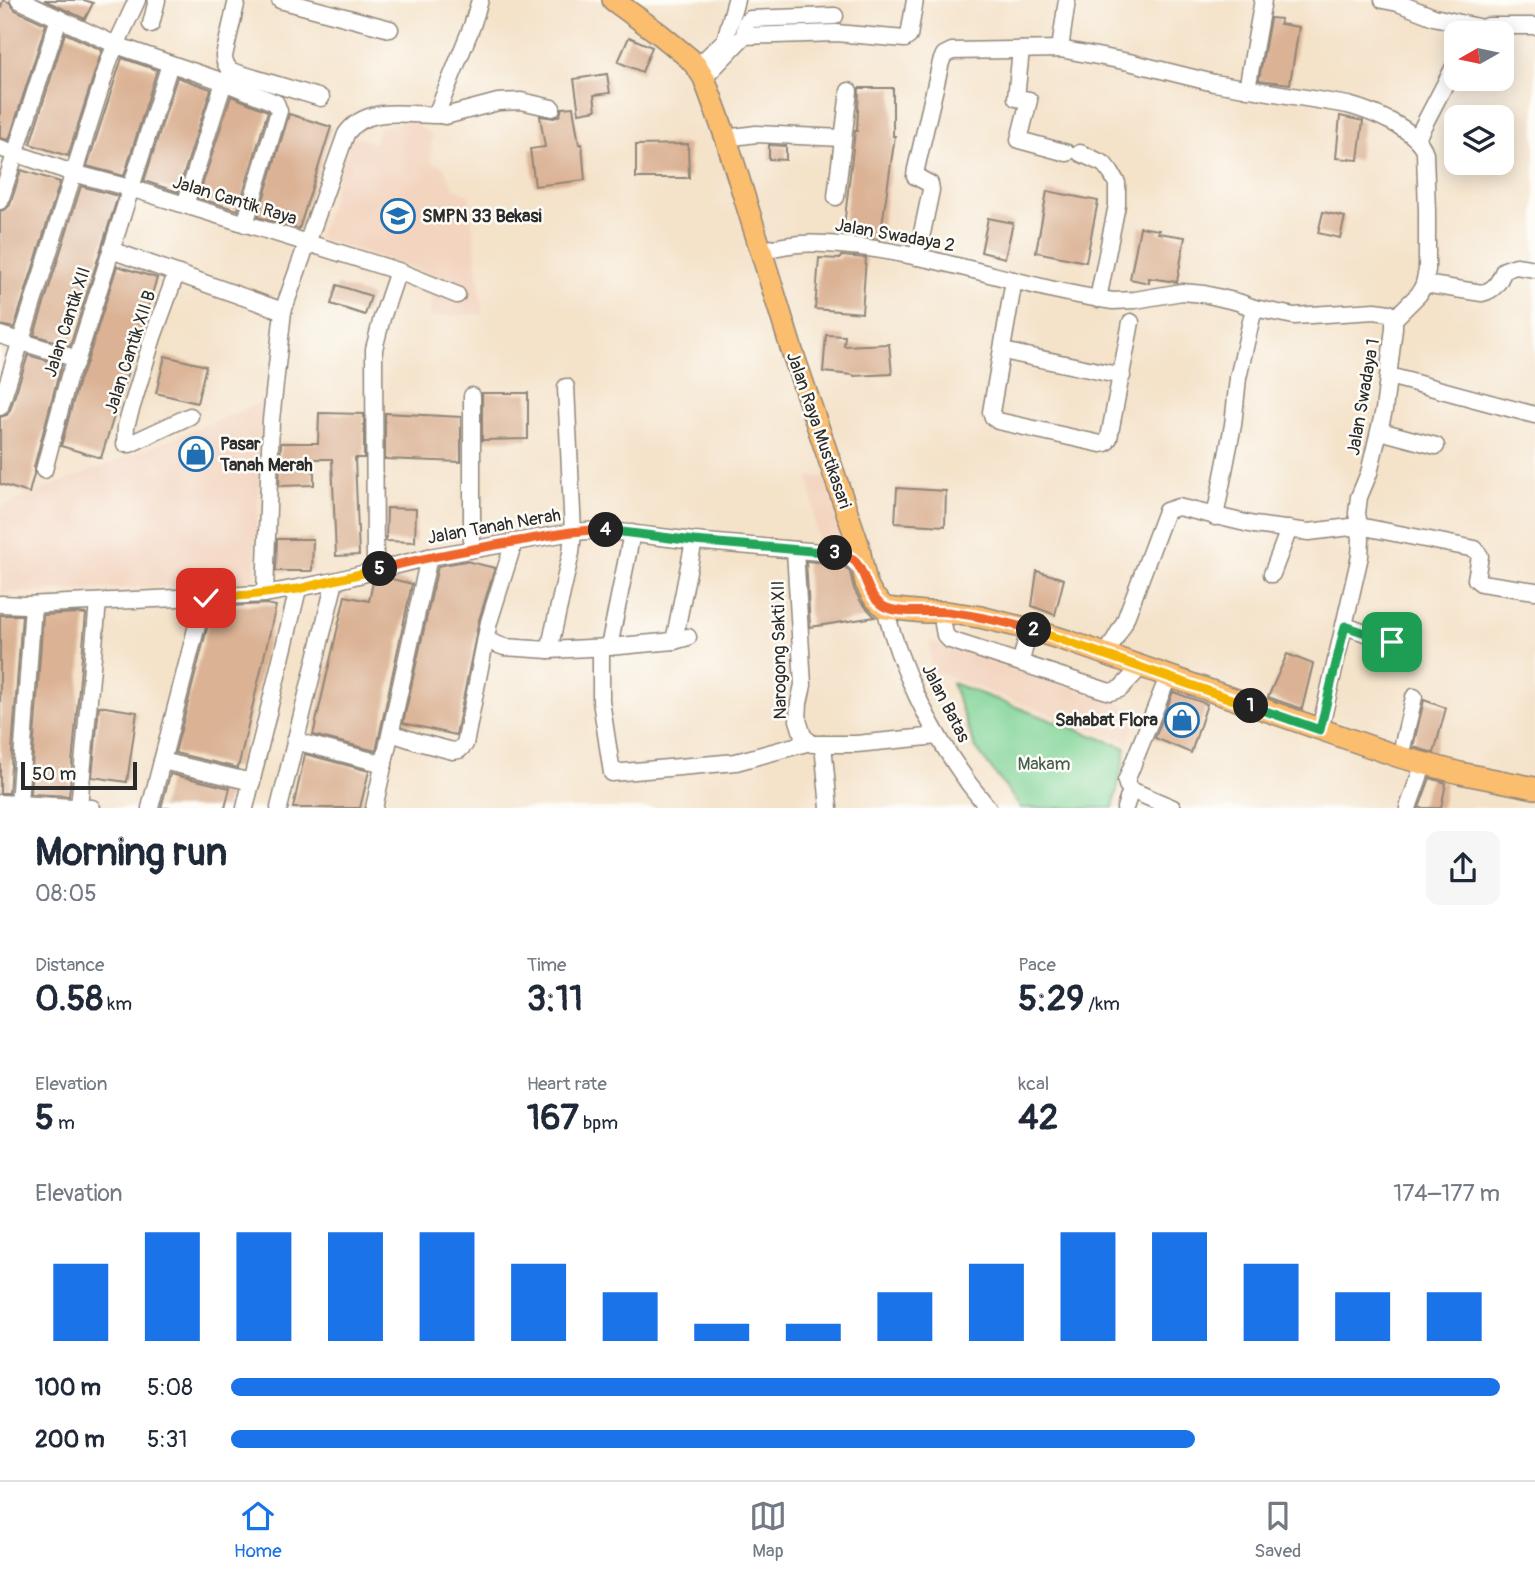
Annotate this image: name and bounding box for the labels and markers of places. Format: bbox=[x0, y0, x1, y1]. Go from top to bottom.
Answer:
school or university icon: SMPN 33 Bekasi bbox=[379, 197, 417, 235]
place label: SMPN 33 Bekasi bbox=[422, 205, 542, 228]
place label: Pasar Tanah Merah bbox=[219, 433, 313, 477]
shop icon: Pasar Tanah Merah bbox=[177, 435, 215, 473]
pin: 4 bbox=[588, 512, 624, 548]
pin: 3 bbox=[818, 536, 852, 570]
pin: 5 bbox=[362, 552, 398, 586]
pin bbox=[176, 568, 236, 628]
pin: 2 bbox=[1016, 612, 1052, 648]
pin bbox=[1362, 612, 1422, 672]
pin: 1 bbox=[1234, 688, 1268, 724]
shop icon: Sahabat Flora bbox=[1163, 701, 1201, 739]
place label: Sahabat Flora bbox=[1055, 709, 1159, 732]

